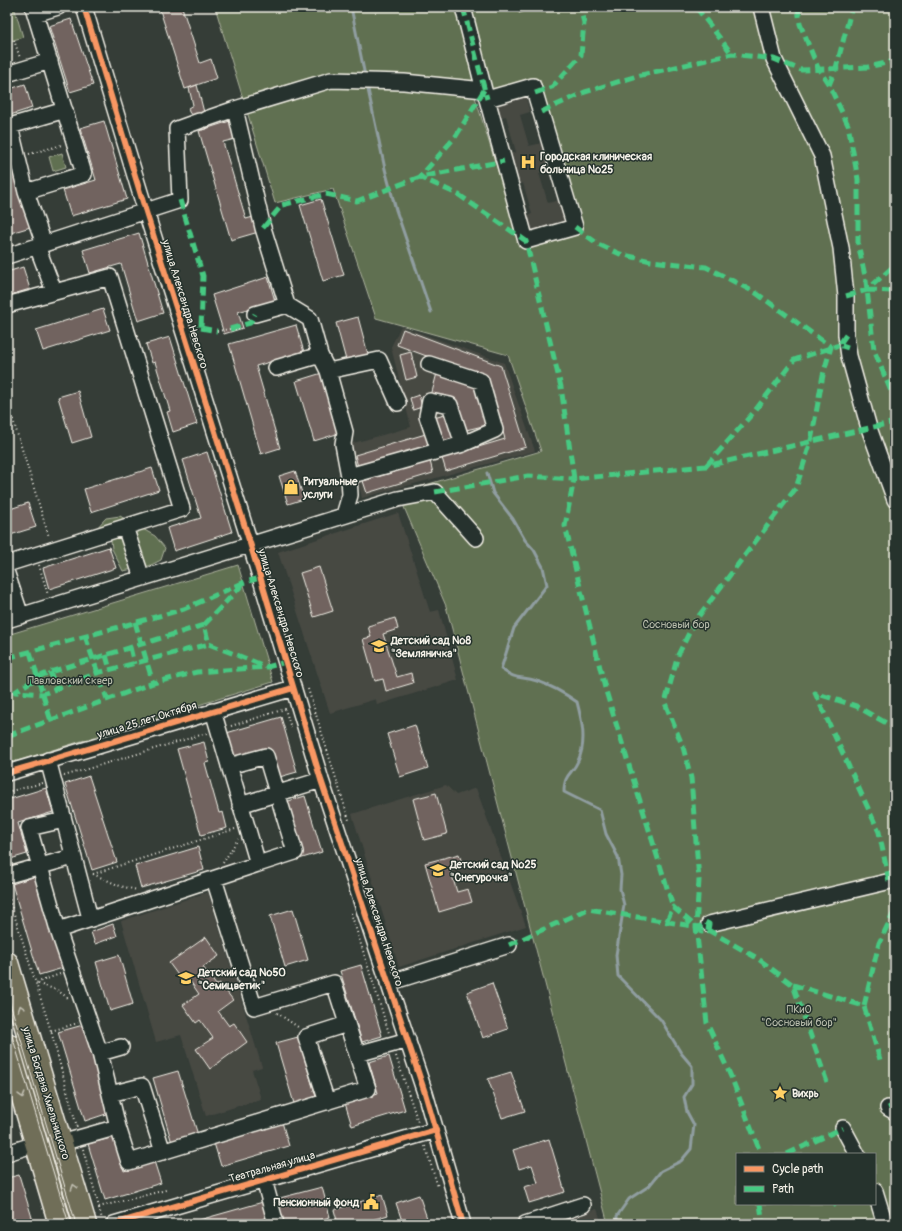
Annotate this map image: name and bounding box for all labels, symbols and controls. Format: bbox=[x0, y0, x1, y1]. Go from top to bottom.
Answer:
place label: Городская клиническая больница №25 bbox=[540, 150, 652, 176]
hospital icon: Городская клиническая больница №25 bbox=[519, 153, 537, 171]
street label: улица Александра Невского bbox=[159, 237, 211, 370]
place label: Ритуальные услуги bbox=[302, 475, 358, 501]
shop icon: Ритуальные услуги bbox=[282, 478, 300, 496]
street label: улица Александра Невского bbox=[255, 546, 307, 679]
park label: Сосновый бор bbox=[642, 618, 710, 631]
place label: Детский сад №8 "Земляничка" bbox=[390, 634, 471, 660]
school or university icon: Детский сад №8 "Земляничка" bbox=[370, 637, 388, 655]
park label: Павловский сквер bbox=[27, 674, 113, 687]
street label: улица 25 лет Октября bbox=[95, 699, 198, 742]
street label: улица Александра Невского bbox=[352, 855, 406, 988]
place label: Детский сад №25 "Снегурочка" bbox=[449, 858, 537, 884]
school or university icon: Детский сад №25 "Снегурочка" bbox=[429, 861, 447, 879]
place label: Детский сад №50 "Семицветик" bbox=[197, 966, 286, 992]
school or university icon: Детский сад №50 "Семицветик" bbox=[177, 969, 195, 987]
park label: ПКиО "Сосновый бор" bbox=[761, 1003, 837, 1029]
one-way arrow bbox=[17, 1005, 26, 1012]
street label: улица Богдана Хмельницкого bbox=[19, 1024, 72, 1161]
place icon: Вихрь bbox=[771, 1084, 789, 1102]
place label: Вихрь bbox=[792, 1087, 819, 1100]
one-way arrow bbox=[17, 1091, 26, 1098]
street label: Театральная улица bbox=[227, 1149, 317, 1185]
legend bbox=[736, 1153, 876, 1205]
text: Cycle path bbox=[772, 1162, 824, 1177]
text: Path bbox=[772, 1182, 794, 1197]
one-way arrow bbox=[70, 1183, 79, 1190]
public building icon: Пенсионный фонд bbox=[362, 1193, 380, 1211]
place label: Пенсионный фонд bbox=[274, 1196, 359, 1209]

